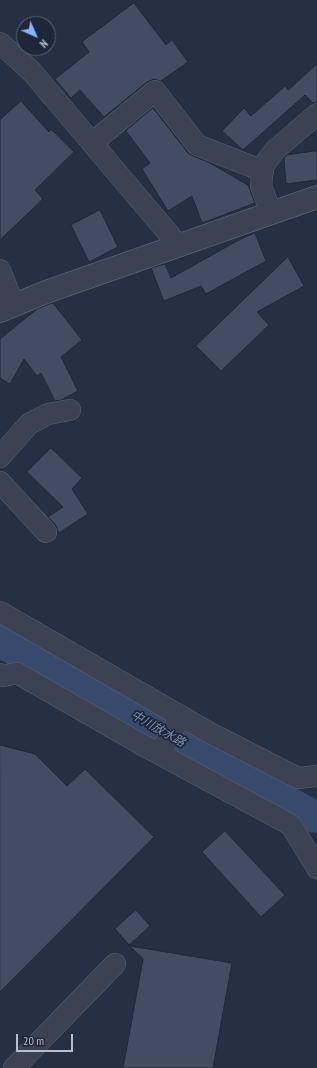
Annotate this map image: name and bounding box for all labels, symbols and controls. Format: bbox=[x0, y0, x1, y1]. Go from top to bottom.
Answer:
north arrow bbox=[16, 16, 56, 56]
text: N bbox=[37, 37, 51, 51]
water label: 中川放水路 bbox=[128, 708, 188, 750]
scale bar bbox=[18, 1026, 75, 1052]
text: 20 m bbox=[23, 1033, 44, 1048]

